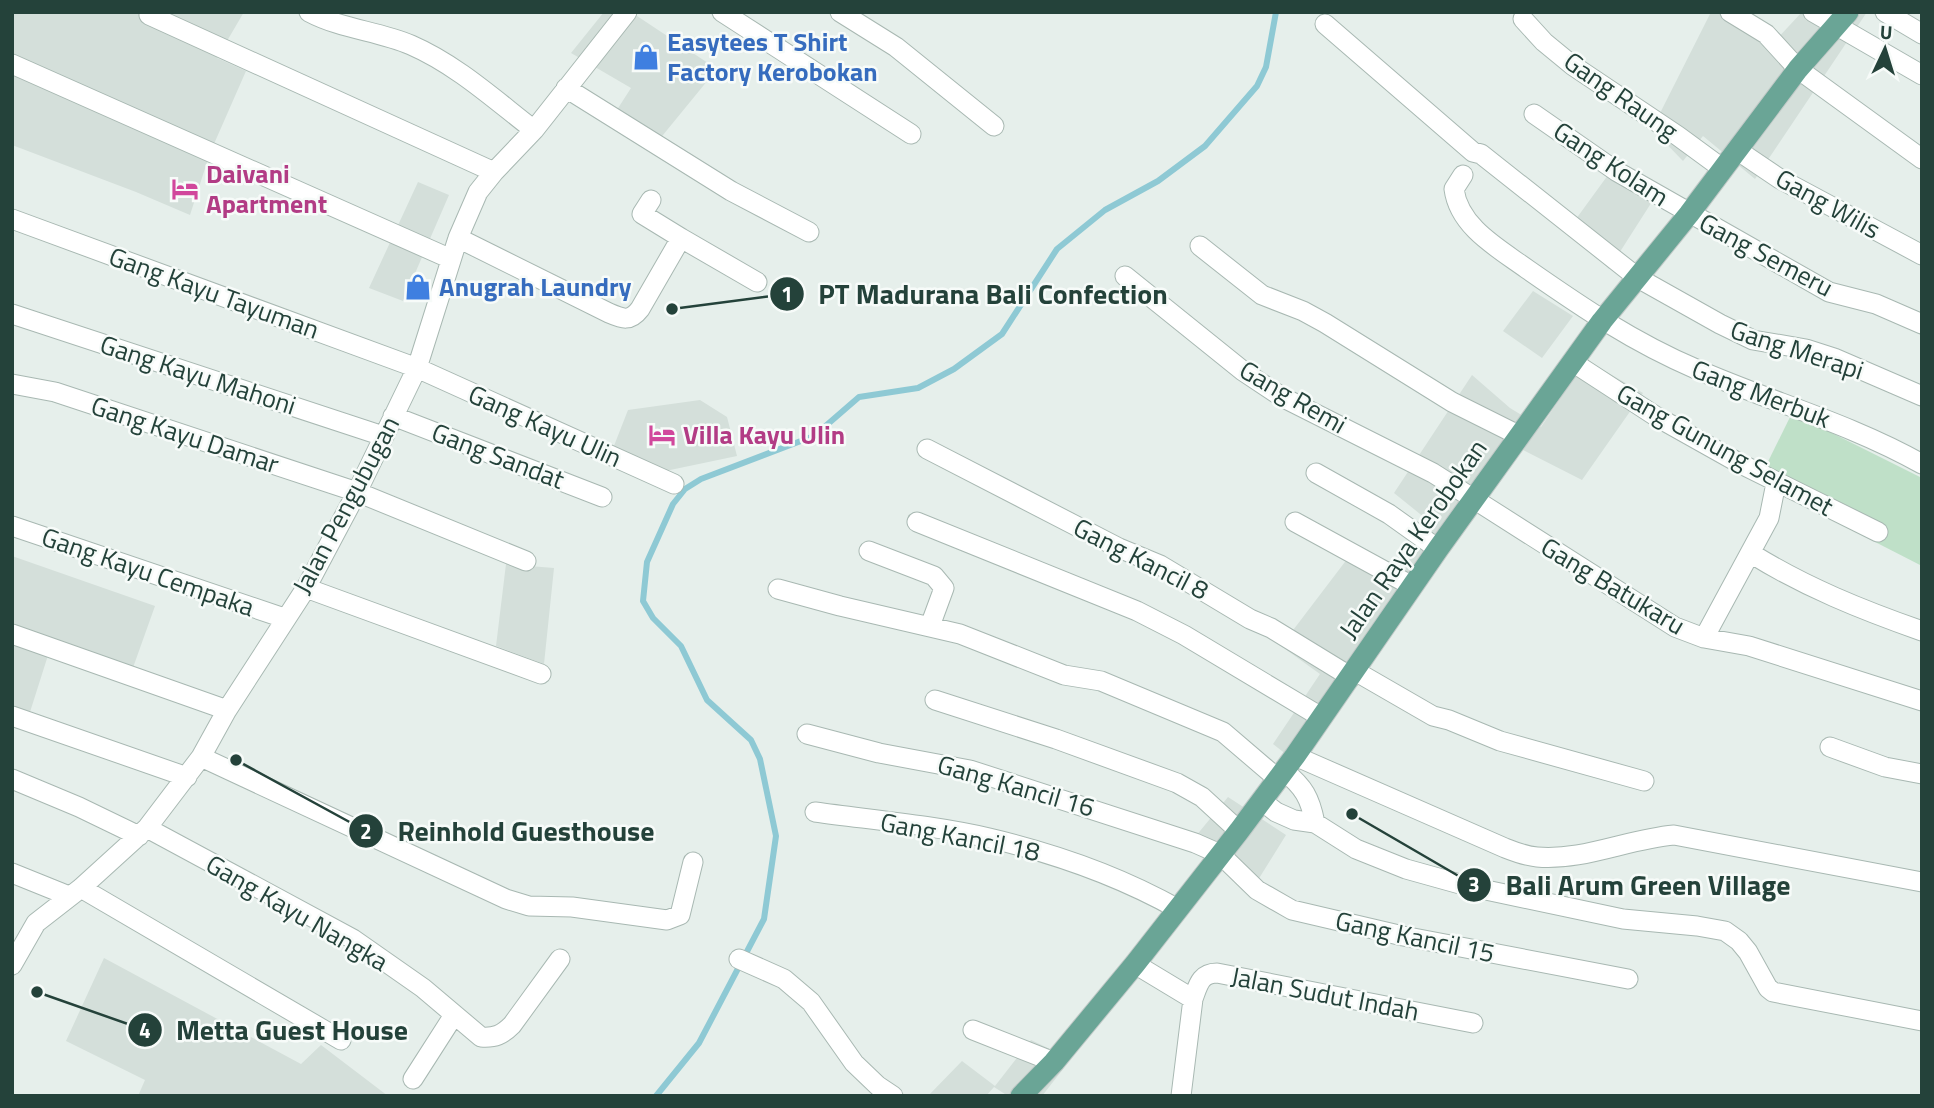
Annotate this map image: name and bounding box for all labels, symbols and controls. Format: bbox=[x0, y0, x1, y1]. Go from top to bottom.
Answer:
north arrow bbox=[1850, 14, 1920, 84]
text: U bbox=[1879, 17, 1893, 46]
place label: Easytees T Shirt Factory Kerobokan bbox=[667, 22, 878, 91]
shop icon: Easytees T Shirt Factory Kerobokan bbox=[631, 42, 661, 72]
street label: Gang Raung bbox=[1556, 42, 1687, 149]
street label: Gang Kolam bbox=[1546, 112, 1677, 216]
place label: Daivani Apartment bbox=[206, 154, 327, 223]
street label: Gang Wilis bbox=[1769, 159, 1888, 248]
hotel icon: Daivani Apartment bbox=[170, 174, 200, 204]
street label: Gang Semeru bbox=[1692, 203, 1840, 306]
street label: Gang Kayu Tayuman bbox=[104, 236, 325, 349]
place label: Anugrah Laundry bbox=[439, 267, 632, 306]
callout: PT Madurana Bali Confection bbox=[770, 270, 1182, 319]
shop icon: Anugrah Laundry bbox=[403, 272, 433, 302]
text: PT Madurana Bali Confection bbox=[818, 272, 1168, 315]
text: 1 bbox=[781, 278, 793, 310]
street label: Gang Merapi bbox=[1725, 310, 1869, 389]
street label: Gang Kayu Mahoni bbox=[95, 324, 301, 425]
street label: Gang Merbuk bbox=[1686, 349, 1836, 438]
street label: Gang Remi bbox=[1232, 350, 1354, 443]
street label: Gang Kayu Ulin bbox=[462, 374, 628, 477]
street label: Gang Gunung Selamet bbox=[1610, 374, 1841, 525]
street label: Gang Kayu Damar bbox=[86, 386, 284, 483]
street label: Jalan Pengubugan bbox=[282, 409, 409, 601]
street label: Gang Sandat bbox=[426, 412, 570, 499]
place label: Villa Kayu Ulin bbox=[683, 415, 845, 454]
hotel icon: Villa Kayu Ulin bbox=[647, 420, 677, 450]
street label: Jalan Raya Kerobokan bbox=[1329, 431, 1496, 647]
street label: Gang Kancil 8 bbox=[1067, 508, 1216, 609]
street label: Gang Kayu Cempaka bbox=[37, 517, 260, 626]
street label: Gang Batukaru bbox=[1534, 527, 1693, 644]
street label: Gang Kancil 16 bbox=[933, 744, 1099, 827]
street label: Gang Kancil 18 bbox=[877, 802, 1043, 871]
callout: Reinhold Guesthouse bbox=[348, 807, 668, 856]
text: Reinhold Guesthouse bbox=[397, 809, 655, 852]
text: 2 bbox=[360, 815, 372, 847]
street label: Gang Kayu Nangka bbox=[199, 844, 396, 981]
callout: Bali Arum Green Village bbox=[1457, 860, 1805, 909]
text: Bali Arum Green Village bbox=[1505, 863, 1791, 906]
text: 3 bbox=[1468, 868, 1480, 900]
street label: Gang Kancil 15 bbox=[1332, 901, 1498, 972]
street label: Jalan Sudut Indah bbox=[1228, 956, 1422, 1031]
callout: Metta Guest House bbox=[127, 1006, 422, 1055]
text: Metta Guest House bbox=[176, 1008, 408, 1051]
text: 4 bbox=[139, 1014, 151, 1046]

